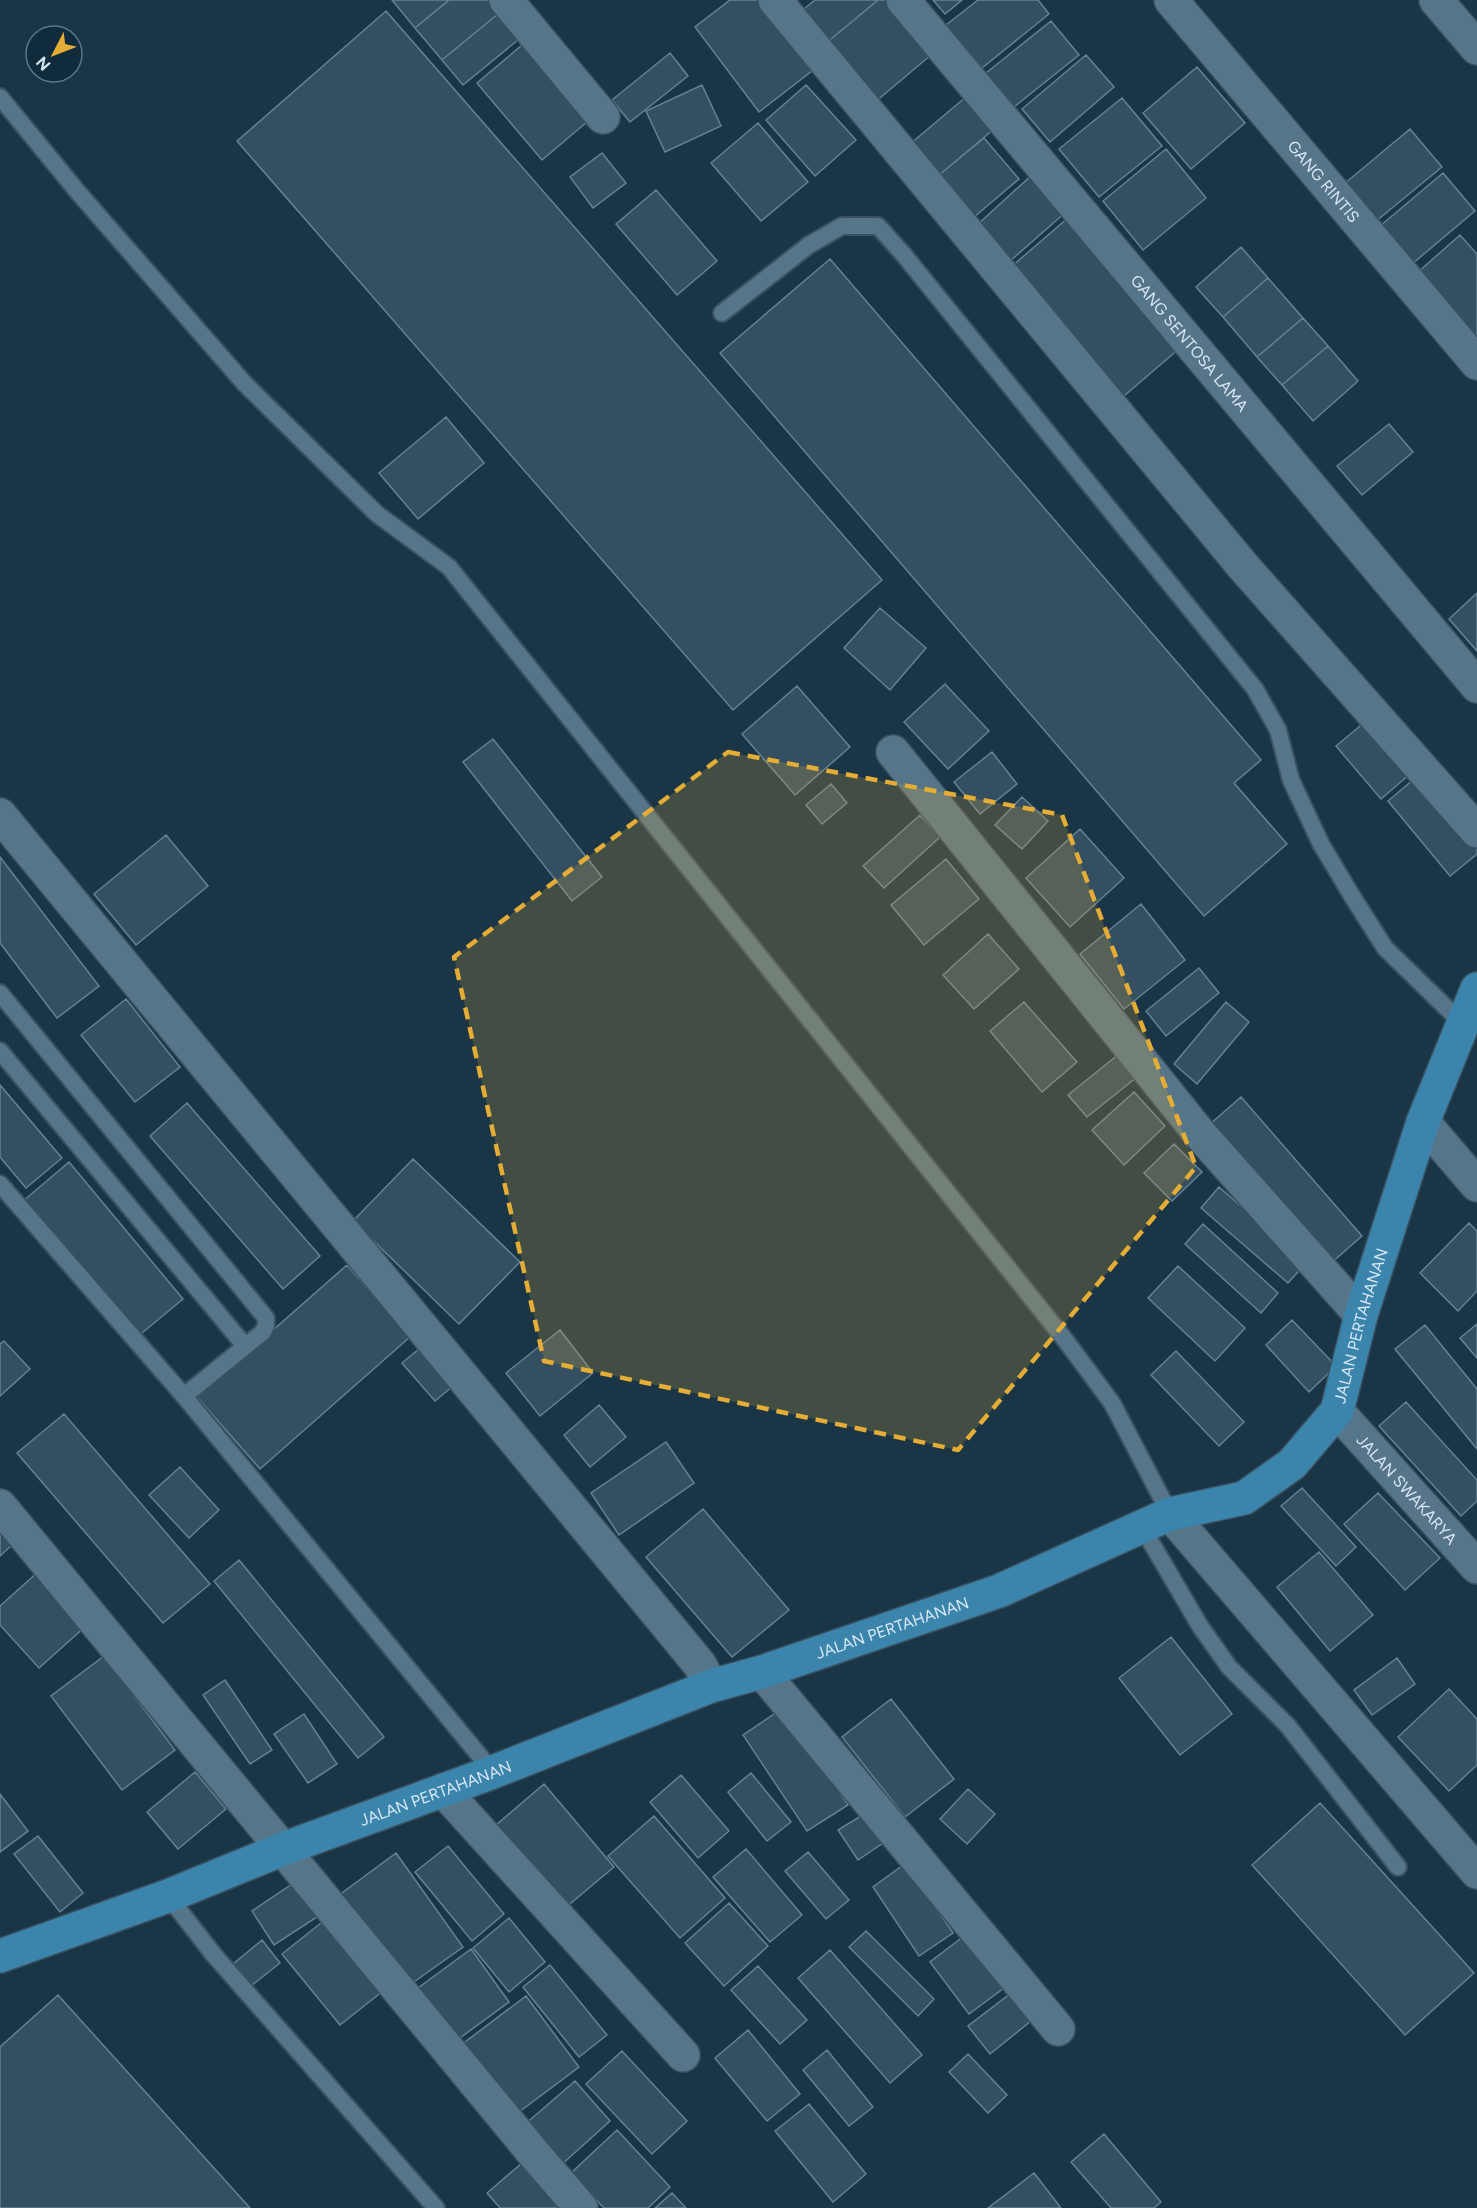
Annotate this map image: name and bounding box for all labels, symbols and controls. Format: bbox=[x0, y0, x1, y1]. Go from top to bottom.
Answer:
north arrow bbox=[24, 24, 84, 84]
text: N bbox=[32, 53, 54, 75]
street label: GANG RINTIS bbox=[1284, 136, 1364, 226]
street label: GANG SENTOSA LAMA bbox=[1127, 271, 1253, 415]
street label: JALAN PERTAHANAN bbox=[1330, 1246, 1391, 1405]
street label: JALAN SWAKARYA bbox=[1353, 1430, 1461, 1548]
street label: JALAN PERTAHANAN bbox=[813, 1593, 971, 1662]
street label: JALAN PERTAHANAN bbox=[357, 1756, 514, 1830]

